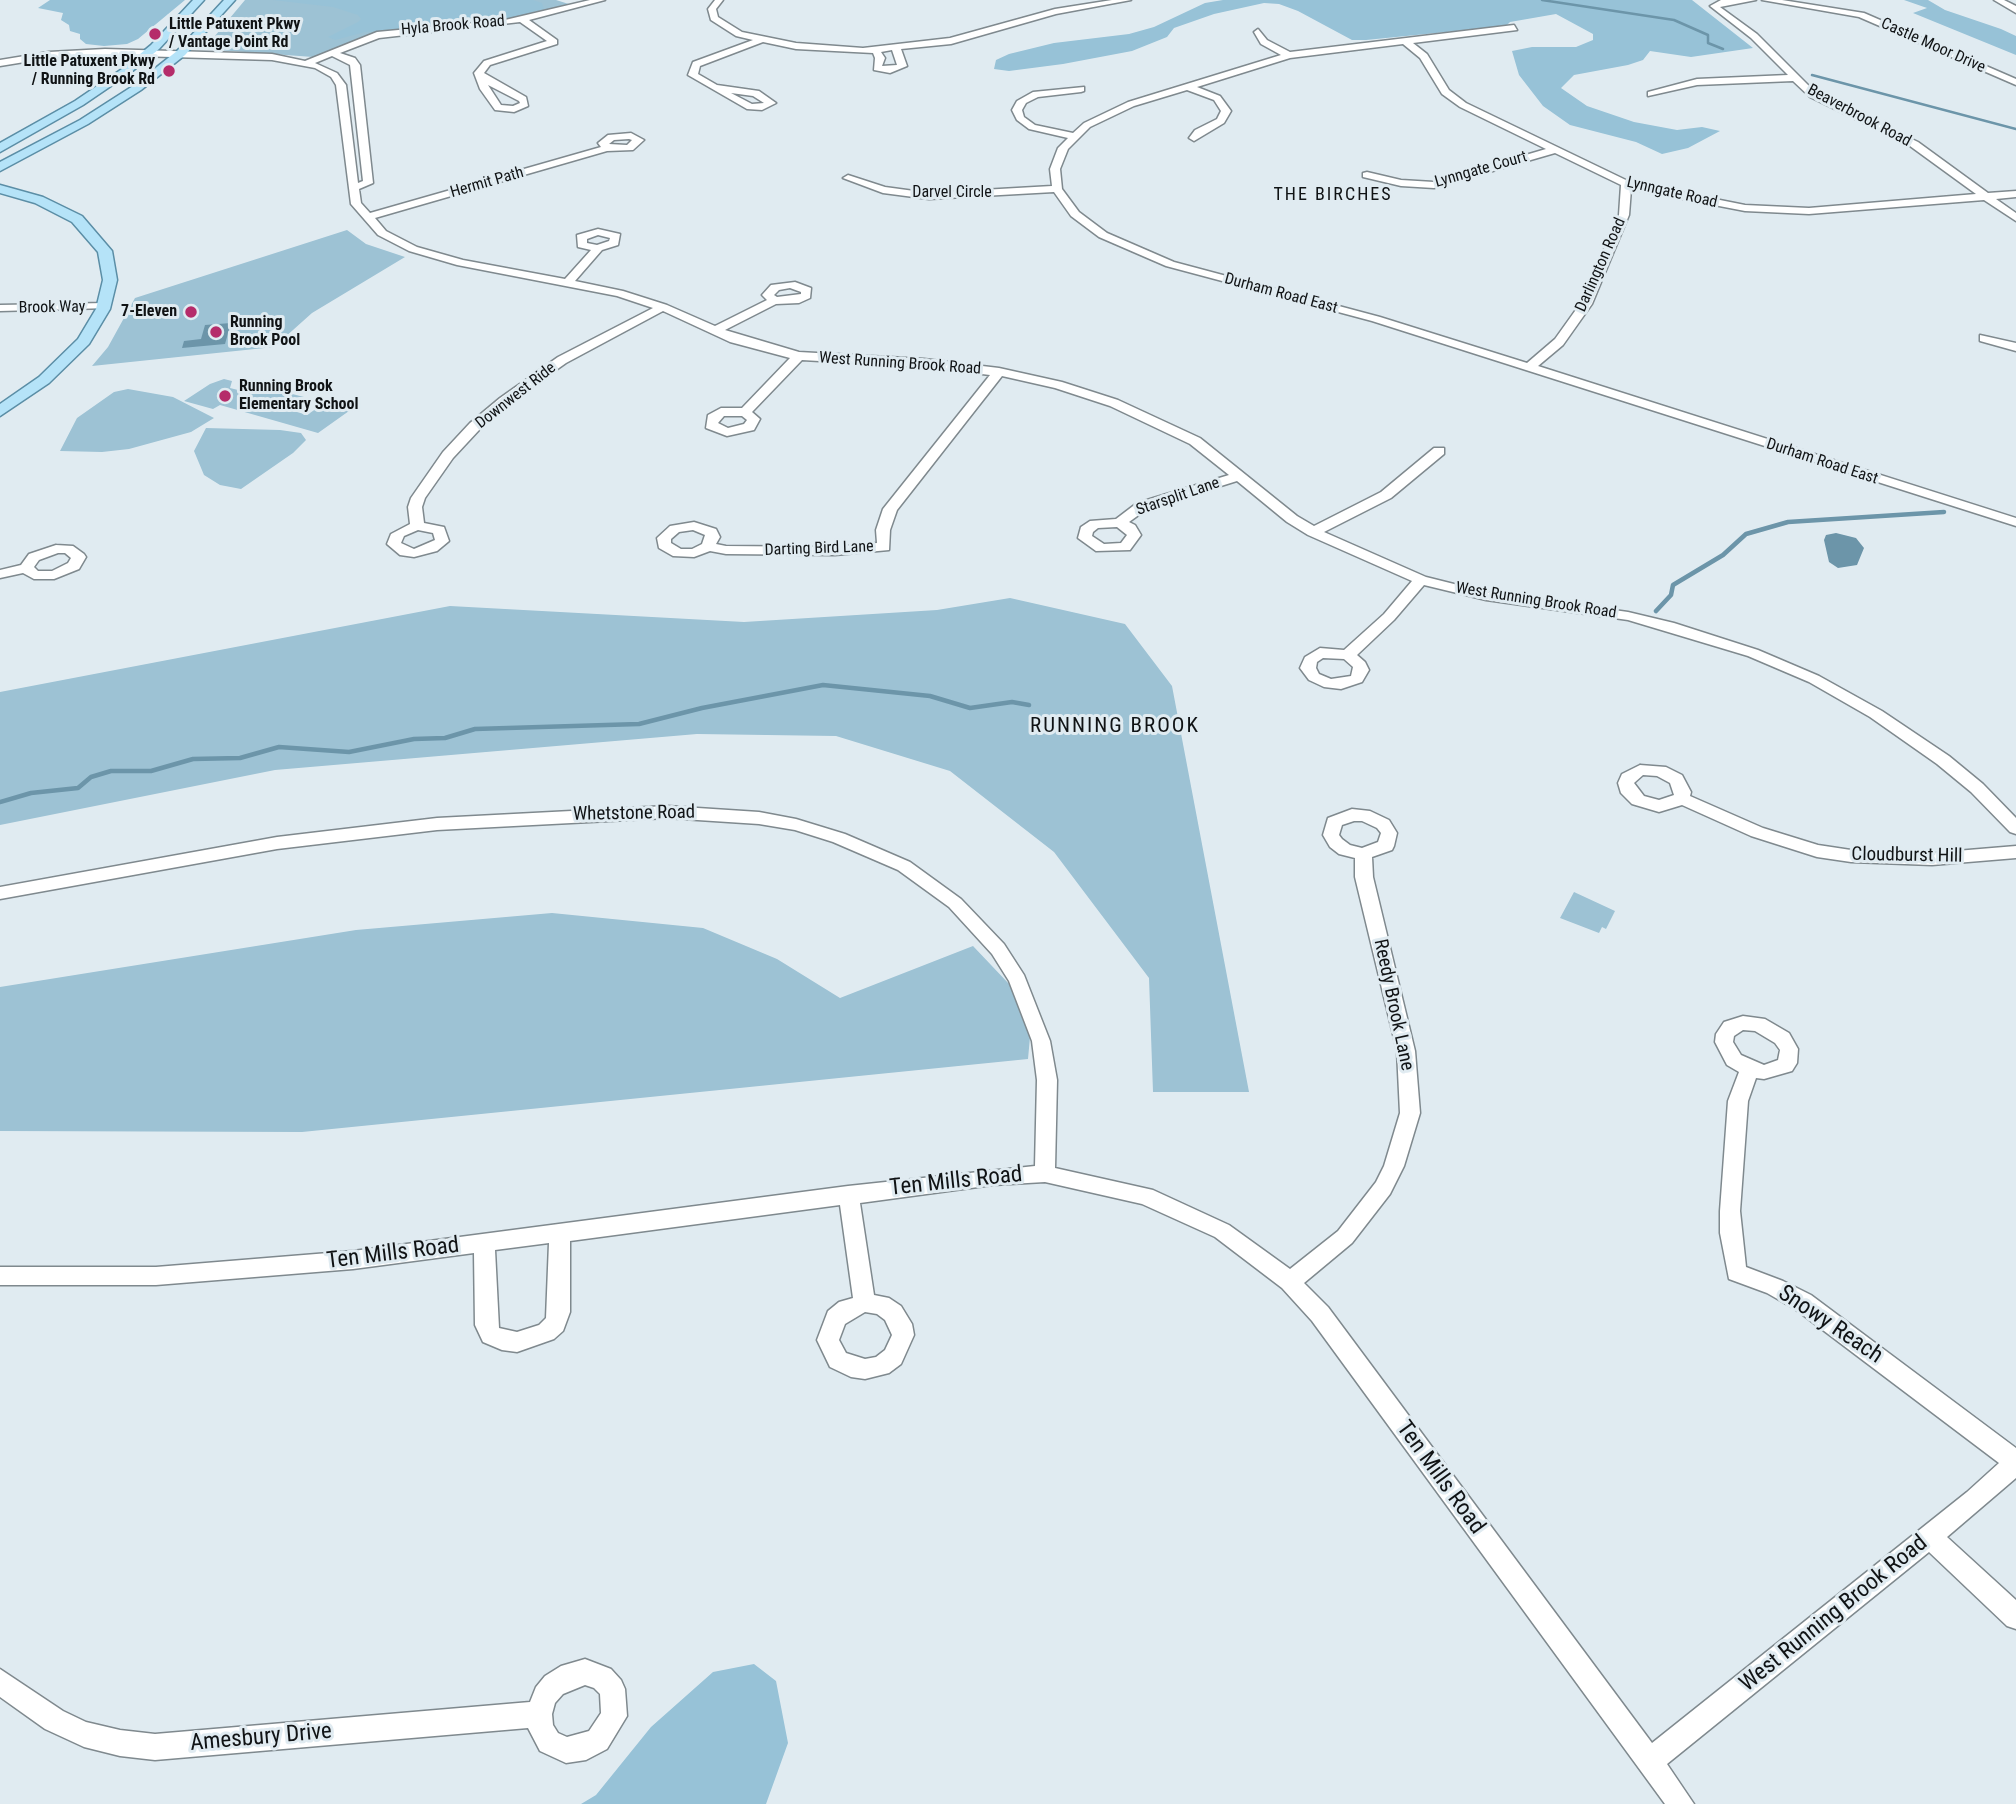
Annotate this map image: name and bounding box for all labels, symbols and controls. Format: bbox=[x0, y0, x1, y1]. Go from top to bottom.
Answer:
street label: Hyla Brook Road bbox=[400, 12, 506, 40]
street label: Castle Moor Drive bbox=[1878, 14, 1988, 78]
place label: Little Patuxent Pkwy / Vantage Point Rd bbox=[169, 15, 300, 53]
marker: Little Patuxent Pkwy / Vantage Point Rd bbox=[147, 26, 163, 42]
place label: Little Patuxent Pkwy / Running Brook Rd bbox=[24, 52, 155, 90]
marker: Little Patuxent Pkwy / Running Brook Rd bbox=[161, 63, 177, 79]
street label: Beaverbrook Road bbox=[1804, 81, 1914, 151]
street label: Lynngate Court bbox=[1433, 148, 1529, 192]
street label: Hermit Path bbox=[448, 163, 526, 203]
street label: Lynngate Road bbox=[1625, 173, 1719, 213]
street label: Darvel Circle bbox=[912, 183, 992, 203]
district label: THE BIRCHES bbox=[1275, 184, 1391, 206]
street label: Darlington Road bbox=[1572, 215, 1630, 315]
street label: Durham Road East bbox=[1222, 270, 1340, 318]
street label: Brook Way bbox=[19, 298, 85, 318]
place label: 7-Eleven bbox=[121, 302, 177, 322]
marker: 7-Eleven bbox=[183, 304, 199, 320]
place label: Running Brook Pool bbox=[230, 313, 300, 351]
marker: Running Brook Pool bbox=[208, 324, 224, 340]
street label: West Running Brook Road bbox=[818, 349, 982, 379]
street label: Downwest Ride bbox=[472, 359, 560, 433]
place label: Running Brook Elementary School bbox=[239, 377, 358, 415]
marker: Running Brook Elementary School bbox=[217, 388, 233, 404]
street label: Durham Road East bbox=[1764, 435, 1880, 489]
street label: Starsplit Lane bbox=[1134, 474, 1222, 520]
street label: Darting Bird Lane bbox=[764, 538, 874, 560]
street label: West Running Brook Road bbox=[1454, 579, 1618, 623]
district label: RUNNING BROOK bbox=[1032, 714, 1198, 740]
street label: Whetstone Road bbox=[573, 802, 695, 826]
street label: Cloudburst Hill bbox=[1851, 844, 1963, 868]
street label: Reedy Brook Lane bbox=[1368, 937, 1418, 1073]
street label: Ten Mills Road bbox=[888, 1161, 1024, 1203]
street label: Ten Mills Road bbox=[325, 1232, 461, 1276]
street label: Snowy Reach bbox=[1772, 1280, 1888, 1370]
street label: Ten Mills Road bbox=[1390, 1416, 1490, 1540]
street label: West Running Brook Road bbox=[1735, 1530, 1933, 1698]
street label: Amesbury Drive bbox=[189, 1718, 333, 1758]

